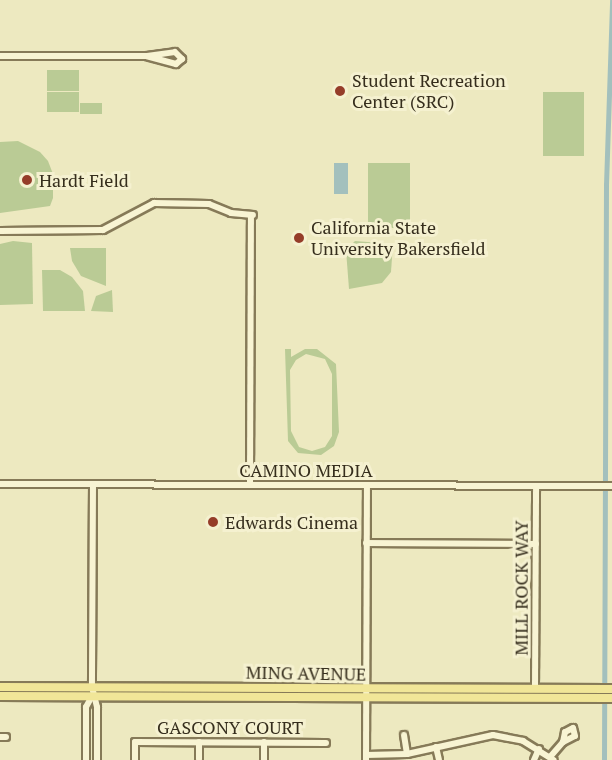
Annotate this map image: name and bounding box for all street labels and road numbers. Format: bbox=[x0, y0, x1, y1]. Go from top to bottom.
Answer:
street label: CAMINO MEDIA bbox=[239, 459, 373, 481]
street label: MILL ROCK WAY bbox=[510, 520, 532, 656]
street label: MING AVENUE bbox=[245, 661, 367, 685]
street label: GASCONY COURT bbox=[157, 716, 303, 738]

